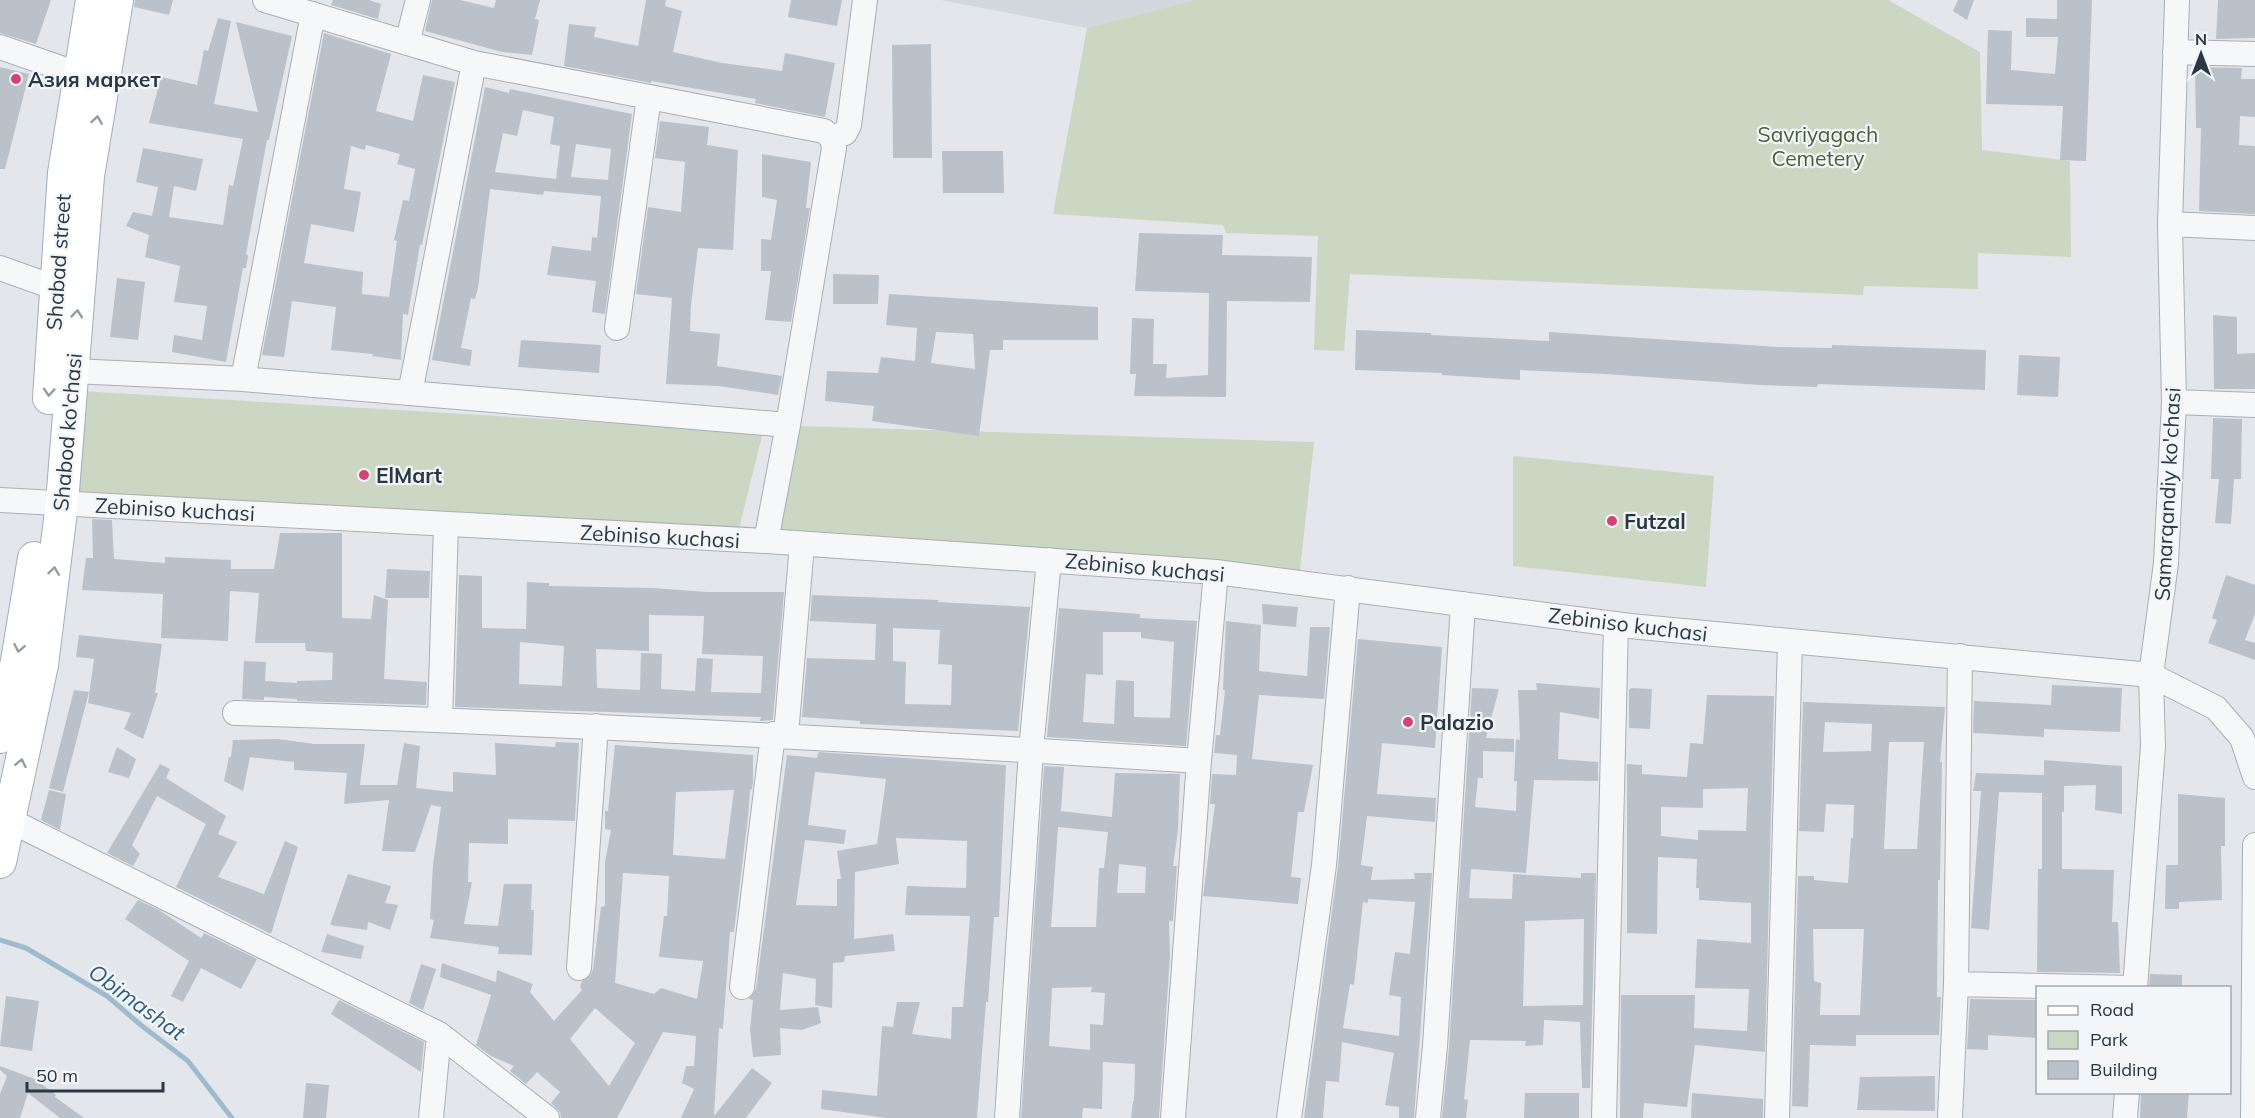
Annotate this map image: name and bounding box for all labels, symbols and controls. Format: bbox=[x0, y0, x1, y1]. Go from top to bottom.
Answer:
north arrow bbox=[2171, 24, 2231, 84]
text: N bbox=[2195, 29, 2207, 49]
place label: Азия маркет bbox=[28, 66, 162, 92]
marker: Азия маркет bbox=[9, 72, 23, 86]
one-way arrow bbox=[91, 115, 103, 125]
park label: Savriyagach Cemetery bbox=[1758, 121, 1878, 171]
street label: Shabad street bbox=[40, 193, 76, 331]
one-way arrow bbox=[70, 309, 83, 318]
street label: Shabod ko'chasi bbox=[47, 352, 87, 512]
one-way arrow bbox=[43, 387, 56, 396]
street label: Samarqandiy ko'chasi bbox=[2148, 387, 2186, 601]
place label: ElMart bbox=[376, 462, 442, 488]
marker: ElMart bbox=[357, 468, 371, 482]
street label: Zebiniso kuchasi bbox=[94, 492, 256, 526]
place label: Futzal bbox=[1624, 508, 1686, 534]
marker: Futzal bbox=[1605, 514, 1619, 528]
street label: Zebiniso kuchasi bbox=[579, 519, 741, 553]
street label: Zebiniso kuchasi bbox=[1064, 547, 1226, 587]
one-way arrow bbox=[47, 566, 60, 575]
street label: Zebiniso kuchasi bbox=[1547, 601, 1709, 647]
one-way arrow bbox=[13, 642, 26, 652]
place label: Palazio bbox=[1420, 709, 1494, 735]
marker: Palazio bbox=[1401, 715, 1415, 729]
one-way arrow bbox=[14, 758, 27, 768]
water label: Obimashat bbox=[83, 958, 192, 1047]
legend bbox=[2036, 986, 2231, 1094]
text: Road bbox=[2090, 998, 2134, 1021]
text: Park bbox=[2090, 1028, 2129, 1051]
scale bar bbox=[27, 1055, 164, 1093]
text: Building bbox=[2090, 1058, 2158, 1081]
text: 50 m bbox=[36, 1064, 78, 1087]

